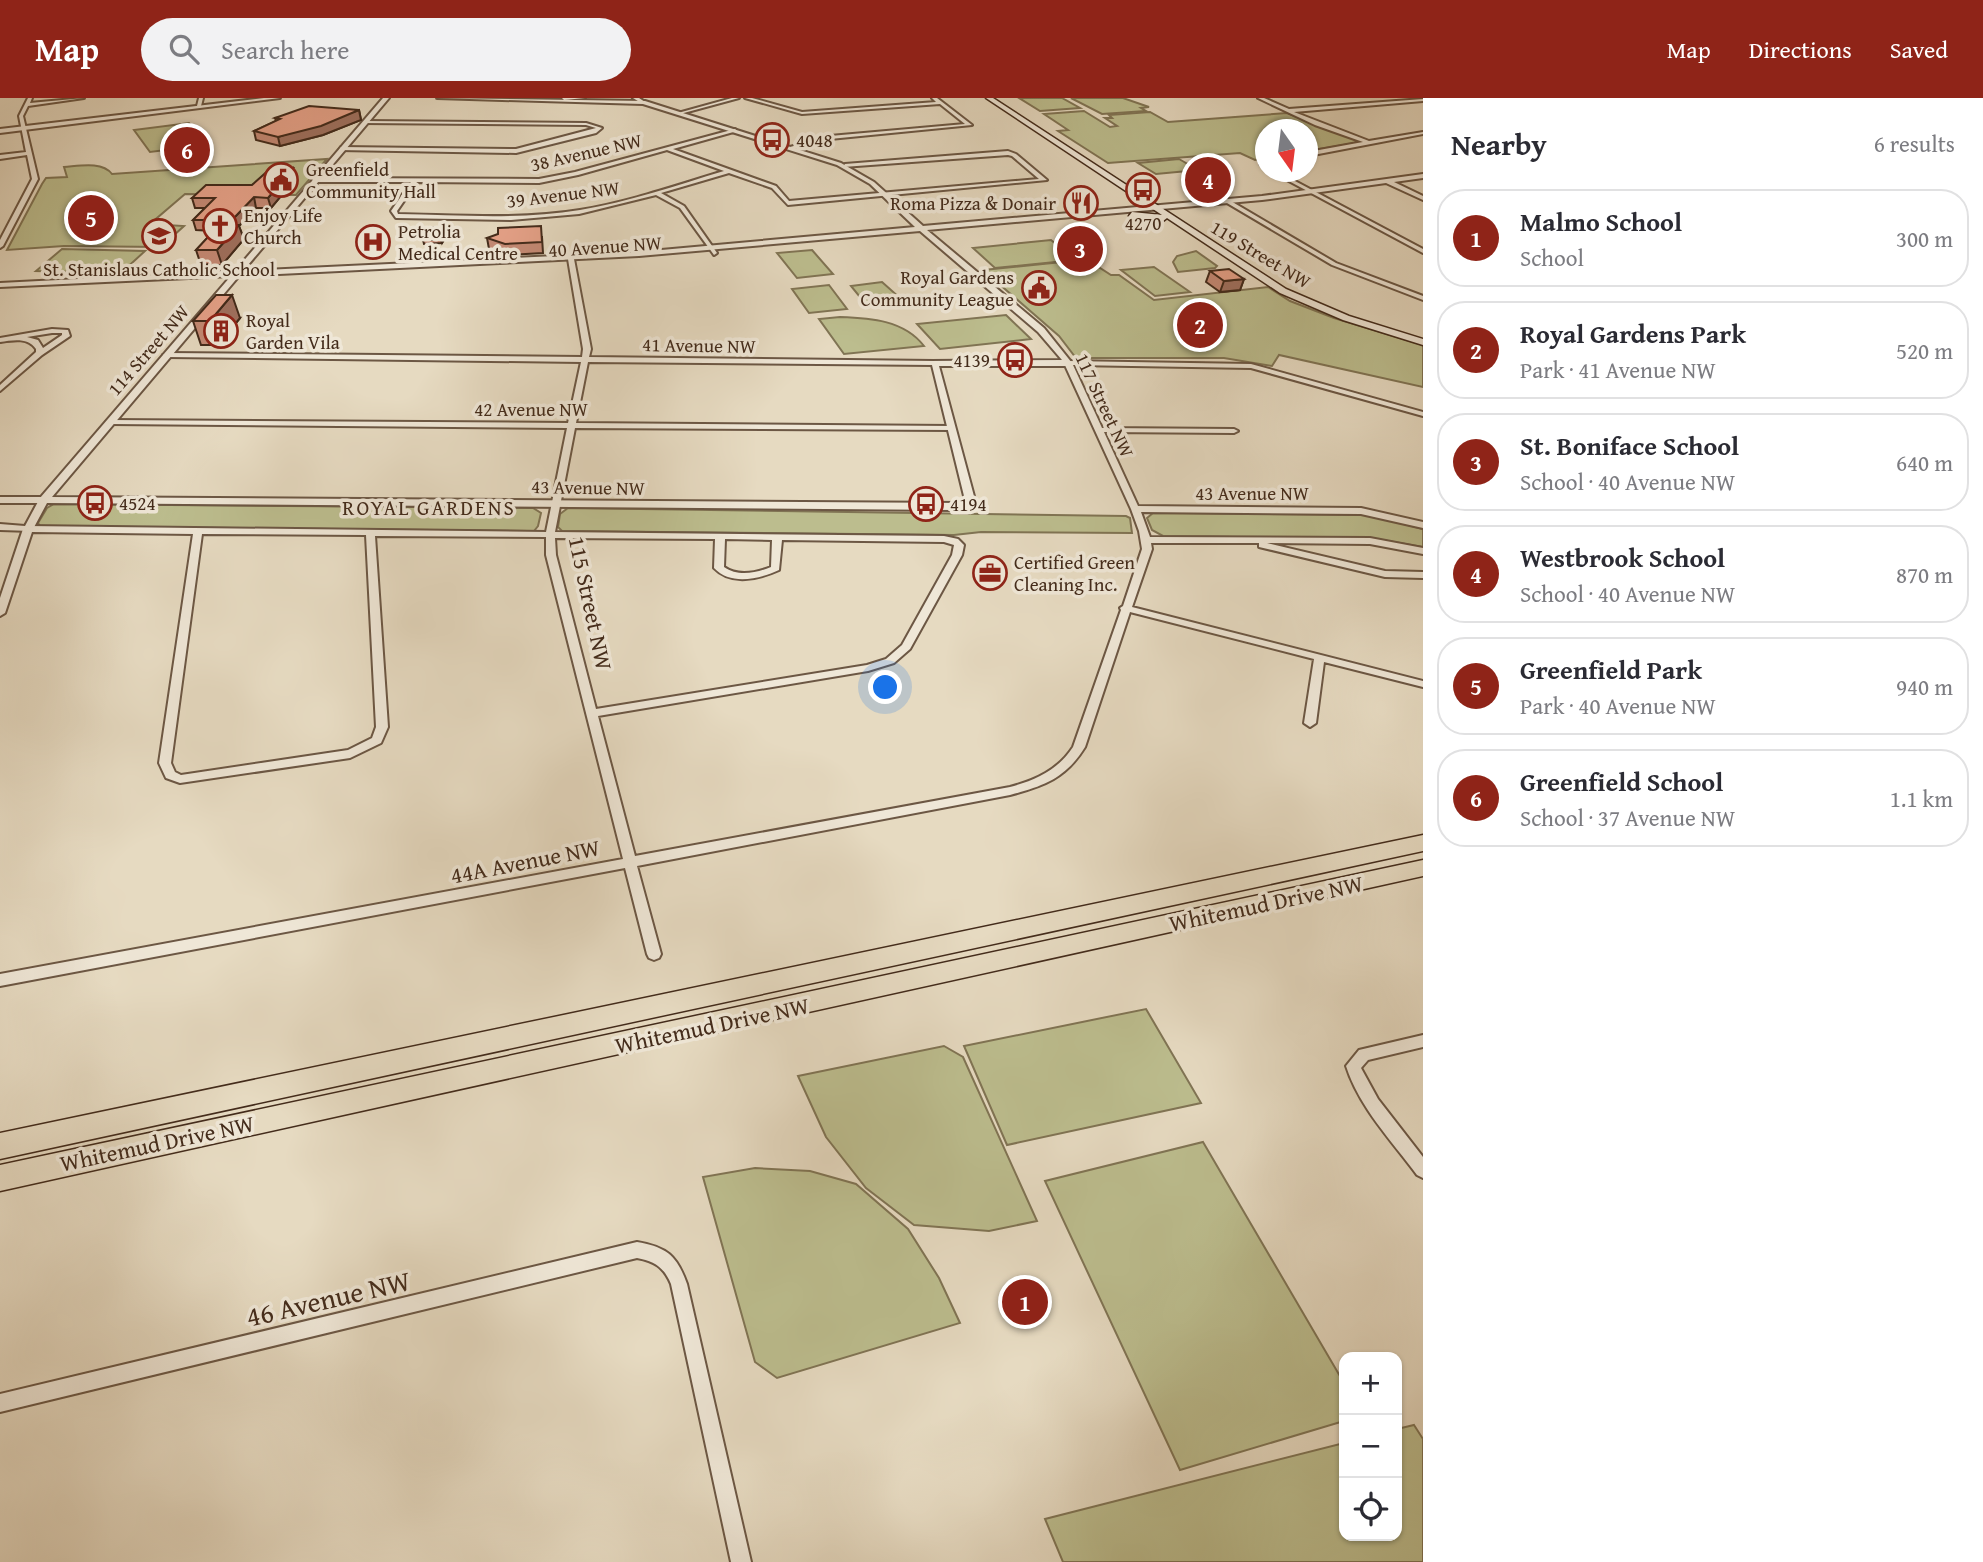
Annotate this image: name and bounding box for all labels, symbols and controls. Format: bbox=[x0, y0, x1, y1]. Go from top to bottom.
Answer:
search box bbox=[141, 18, 631, 81]
text: Map bbox=[35, 25, 99, 73]
icon: search bbox=[165, 30, 203, 68]
text: Search here bbox=[221, 30, 349, 69]
text: Map bbox=[1667, 32, 1711, 67]
text: Directions bbox=[1749, 32, 1852, 67]
text: Saved bbox=[1890, 32, 1948, 67]
north arrow bbox=[1255, 119, 1318, 182]
bus stop icon: 4048 bbox=[753, 121, 791, 159]
text: Nearby bbox=[1451, 122, 1547, 166]
pin: 6 bbox=[164, 124, 210, 176]
street label: 38 Avenue NW bbox=[527, 126, 645, 178]
place label: 4048 bbox=[796, 126, 833, 154]
text: 6 results bbox=[1874, 127, 1955, 160]
pin: 4 bbox=[1185, 154, 1231, 206]
place label: Greenfield Community Hall bbox=[306, 155, 436, 205]
public building icon: Greenfield Community Hall bbox=[262, 161, 300, 199]
bus stop icon: 4270 bbox=[1124, 171, 1162, 209]
street label: 39 Avenue NW bbox=[505, 173, 621, 215]
restaurant icon: Roma Pizza & Donair bbox=[1062, 184, 1100, 222]
place label: Roma Pizza & Donair bbox=[890, 189, 1056, 217]
pin: 5 bbox=[68, 192, 114, 244]
place label: Enjoy Life Church bbox=[244, 201, 322, 251]
text: Malmo School bbox=[1520, 202, 1682, 241]
church icon: Enjoy Life Church bbox=[201, 207, 239, 245]
place label: 4270 bbox=[1125, 209, 1161, 237]
street label: 119 Street NW bbox=[1206, 213, 1316, 295]
school or university icon: St. Stanislaus Catholic School bbox=[140, 217, 178, 255]
place label: Petrolia Medical Centre bbox=[398, 217, 518, 267]
text: 1 bbox=[1470, 222, 1482, 255]
text: 300 m bbox=[1896, 222, 1953, 255]
hospital icon: Petrolia Medical Centre bbox=[354, 223, 392, 261]
pin: 3 bbox=[1057, 223, 1103, 275]
street label: 40 Avenue NW bbox=[547, 228, 663, 264]
text: School bbox=[1520, 241, 1584, 274]
place label: St. Stanislaus Catholic School bbox=[43, 255, 275, 283]
place label: Royal Gardens Community League bbox=[860, 263, 1014, 313]
public building icon: Royal Gardens Community League bbox=[1020, 269, 1058, 307]
street label: 114 Street NW bbox=[101, 298, 195, 402]
pin: 2 bbox=[1177, 299, 1223, 351]
place label: Royal Garden Vila bbox=[246, 306, 340, 356]
building icon: Royal Garden Vila bbox=[202, 312, 240, 350]
text: Royal Gardens Park bbox=[1520, 314, 1746, 353]
street label: 41 Avenue NW bbox=[642, 330, 756, 360]
text: 2 bbox=[1470, 334, 1482, 367]
text: 520 m bbox=[1896, 334, 1953, 367]
bus stop icon: 4139 bbox=[996, 341, 1034, 379]
place label: 4139 bbox=[953, 346, 990, 374]
street label: 117 Street NW bbox=[1069, 348, 1141, 462]
text: Park · 41 Avenue NW bbox=[1520, 353, 1716, 386]
street label: 42 Avenue NW bbox=[474, 395, 588, 423]
text: St. Boniface School bbox=[1520, 426, 1739, 465]
text: 3 bbox=[1470, 446, 1482, 479]
text: 640 m bbox=[1896, 446, 1953, 479]
text: School · 40 Avenue NW bbox=[1520, 465, 1735, 498]
street label: 43 Avenue NW bbox=[531, 472, 645, 502]
street label: 43 Avenue NW bbox=[1195, 479, 1309, 507]
bus stop icon: 4524 bbox=[76, 484, 114, 522]
bus stop icon: 4194 bbox=[907, 485, 945, 523]
place label: 4524 bbox=[119, 489, 156, 517]
place label: 4194 bbox=[950, 490, 987, 518]
district label: ROYAL GARDENS bbox=[342, 492, 516, 523]
street label: 115 Street NW bbox=[561, 533, 621, 673]
text: Westbrook School bbox=[1520, 538, 1725, 577]
place label: Certified Green Cleaning Inc. bbox=[1014, 548, 1135, 598]
office icon: Certified Green Cleaning Inc. bbox=[971, 554, 1009, 592]
text: 4 bbox=[1470, 558, 1482, 591]
text: 870 m bbox=[1896, 558, 1953, 591]
text: School · 40 Avenue NW bbox=[1520, 577, 1735, 610]
text: Greenfield Park bbox=[1520, 650, 1702, 689]
your location bbox=[868, 670, 902, 704]
text: 5 bbox=[1470, 670, 1482, 703]
text: 940 m bbox=[1896, 670, 1953, 703]
text: Park · 40 Avenue NW bbox=[1520, 689, 1716, 722]
text: Greenfield School bbox=[1520, 762, 1723, 801]
text: 6 bbox=[1470, 782, 1482, 815]
text: 1.1 km bbox=[1890, 782, 1953, 815]
text: School · 37 Avenue NW bbox=[1520, 801, 1735, 834]
street label: 44A Avenue NW bbox=[447, 830, 603, 892]
street label: Whitemud Drive NW bbox=[1166, 866, 1367, 940]
street label: Whitemud Drive NW bbox=[612, 988, 813, 1062]
street label: Whitemud Drive NW bbox=[57, 1106, 258, 1180]
street label: 46 Avenue NW bbox=[242, 1259, 414, 1337]
pin: 1 bbox=[1002, 1276, 1048, 1328]
map controls bbox=[1339, 1352, 1402, 1541]
button: + bbox=[1339, 1352, 1402, 1415]
button: − bbox=[1339, 1415, 1402, 1478]
button: locate bbox=[1339, 1478, 1402, 1541]

